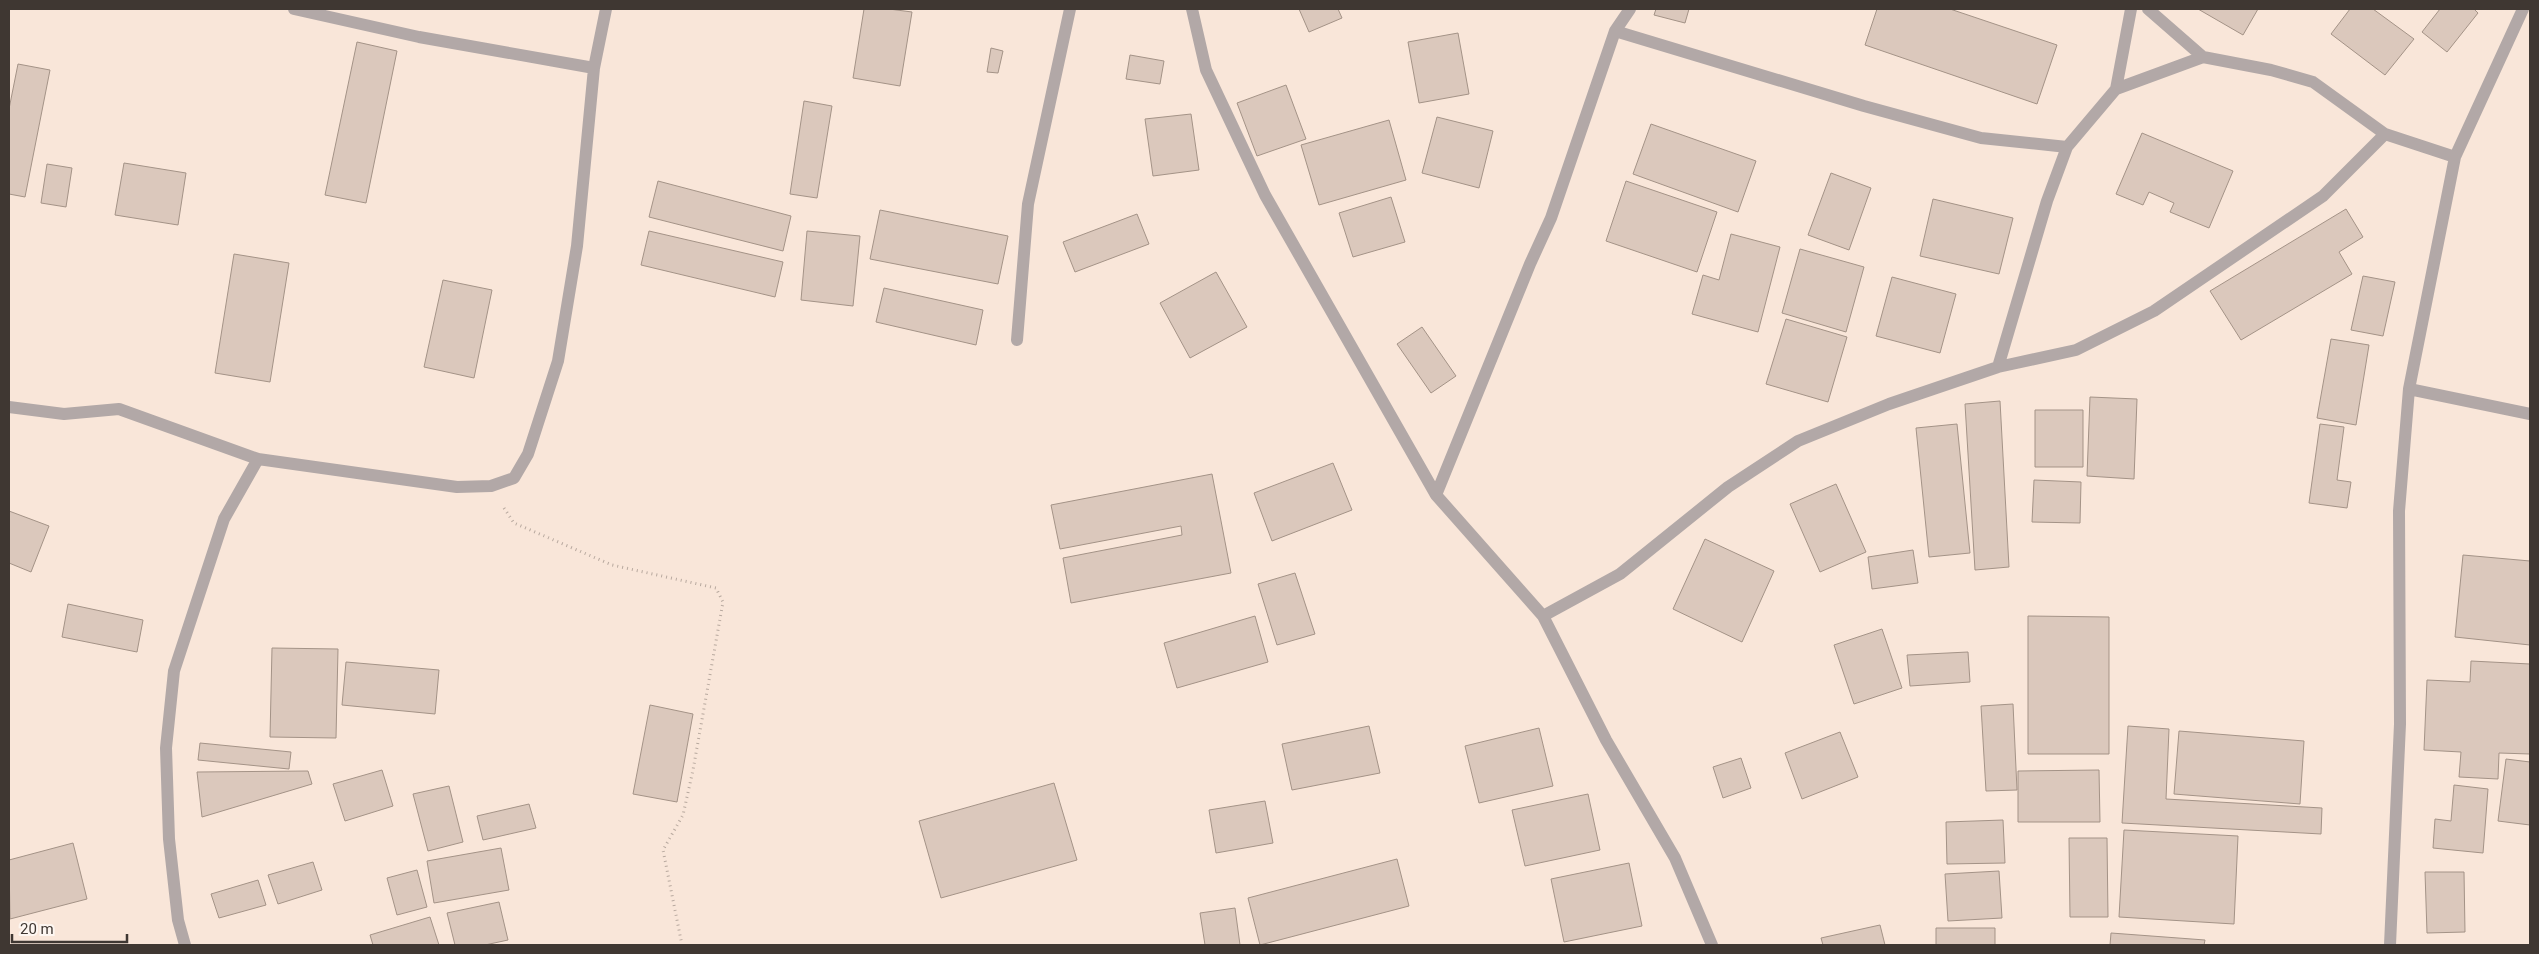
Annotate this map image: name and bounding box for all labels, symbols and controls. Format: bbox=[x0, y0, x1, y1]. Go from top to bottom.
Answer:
scale bar bbox=[12, 912, 128, 944]
text: 20 m bbox=[20, 920, 54, 938]

